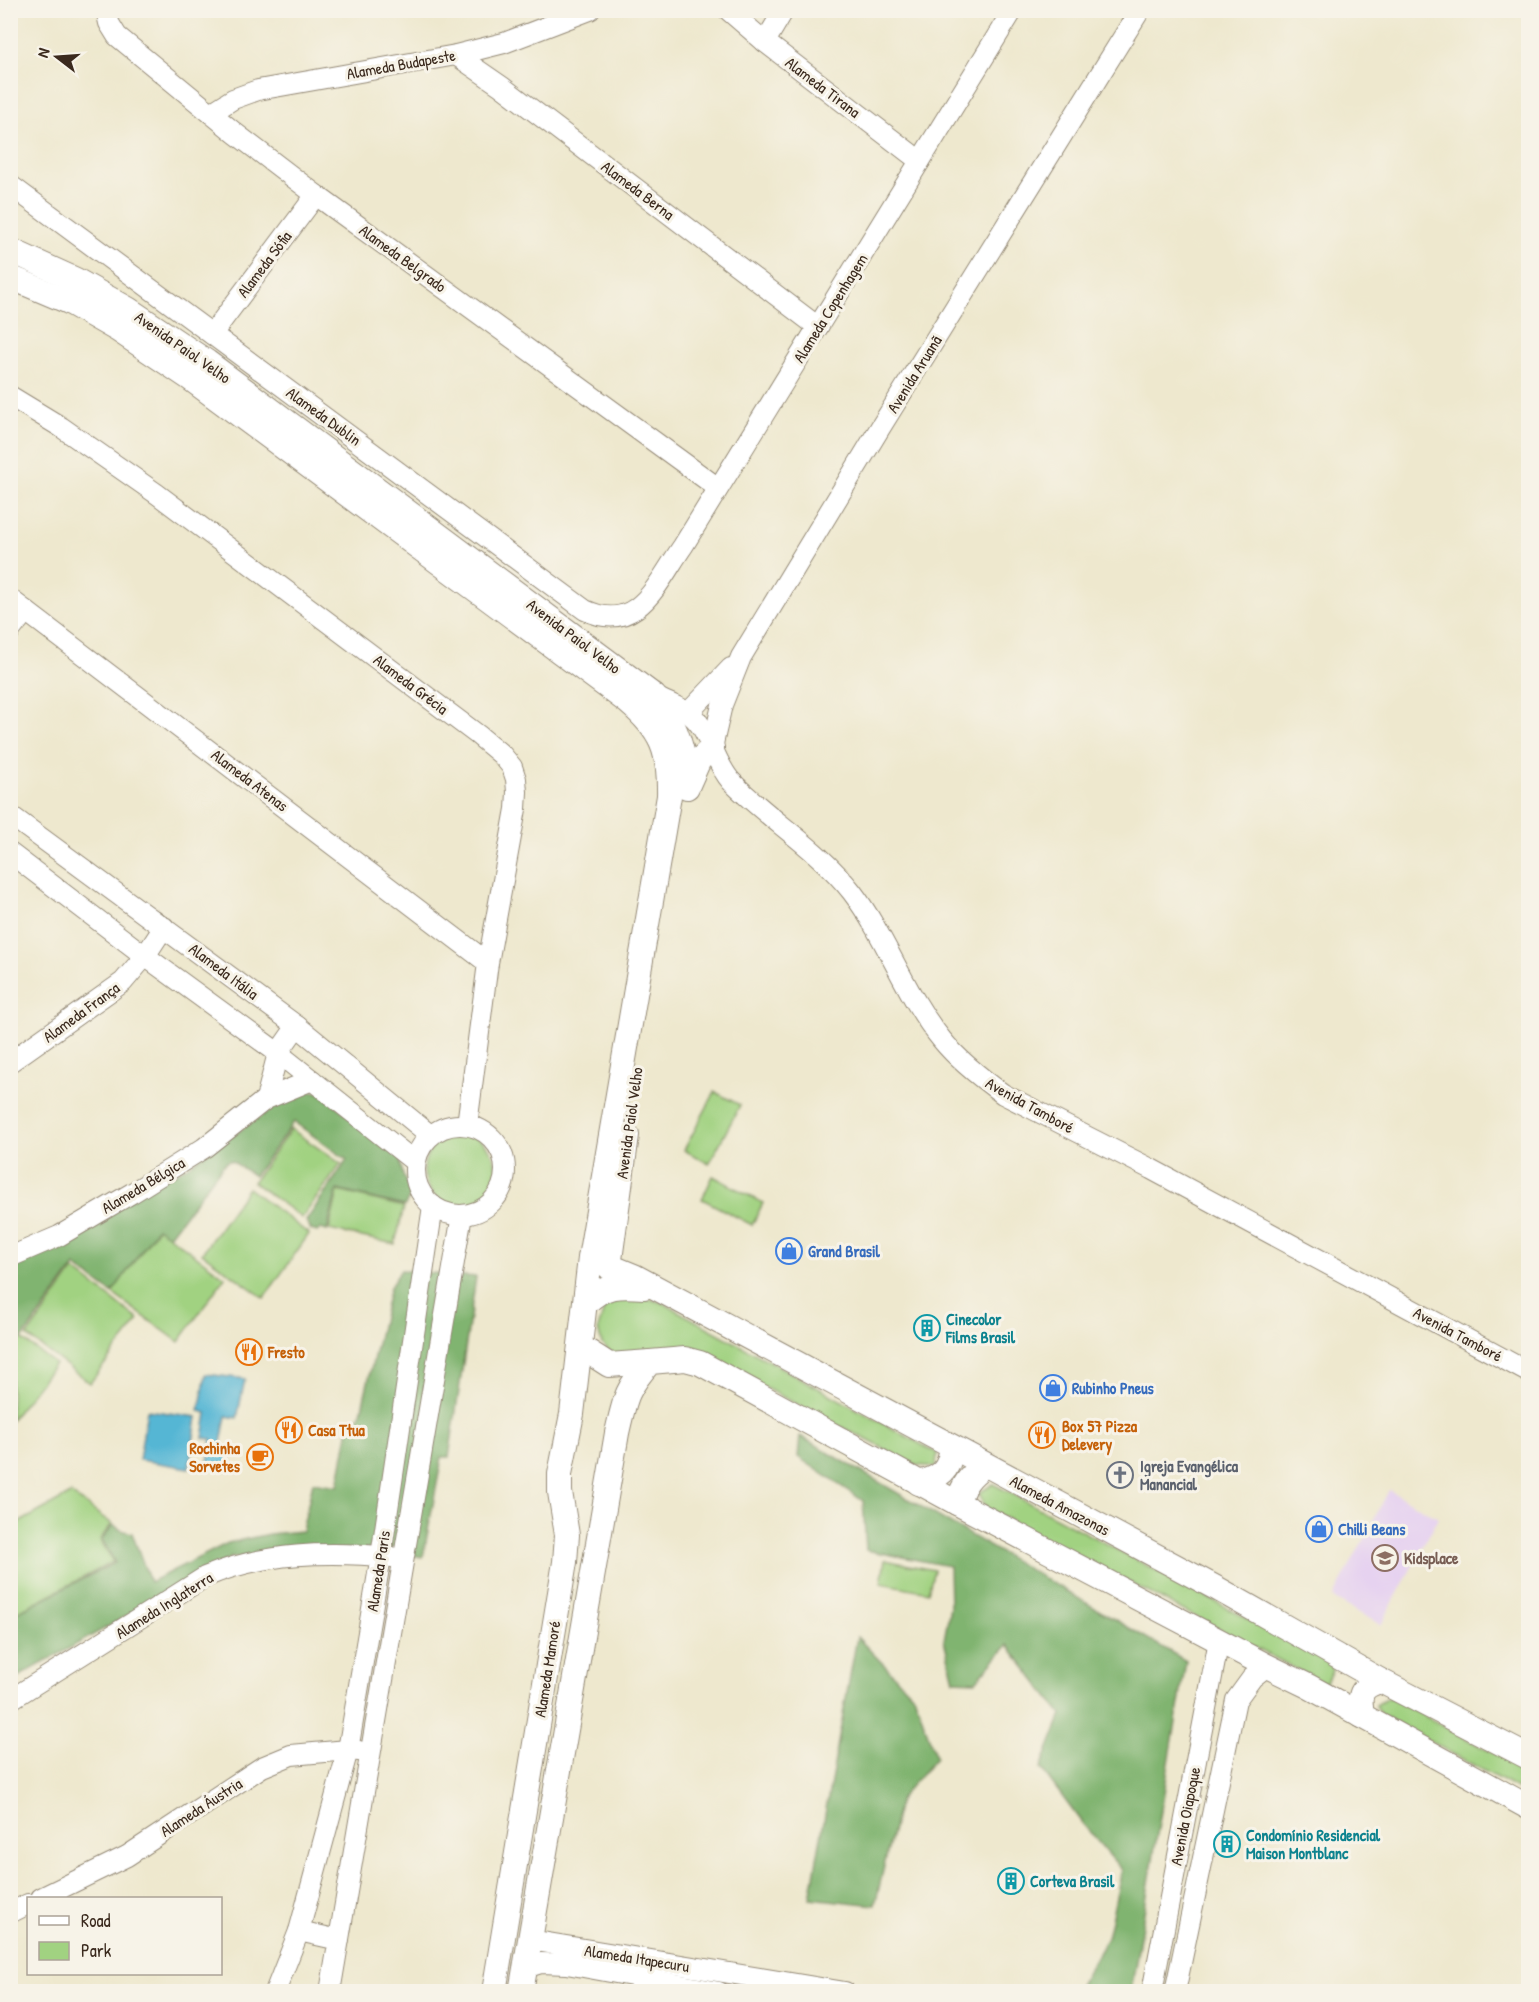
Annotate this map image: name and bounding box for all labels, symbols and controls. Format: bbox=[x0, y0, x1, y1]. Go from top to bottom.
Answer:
north arrow bbox=[27, 27, 87, 87]
street label: Alameda Budapeste bbox=[345, 44, 458, 84]
text: N bbox=[31, 45, 55, 60]
street label: Alameda Tirana bbox=[781, 51, 865, 123]
street label: Alameda Berna bbox=[597, 155, 679, 225]
street label: Alameda Belgrado bbox=[355, 219, 451, 297]
street label: Alameda Sófia bbox=[232, 226, 296, 302]
street label: Alameda Copenhagem bbox=[788, 249, 872, 367]
street label: Avenida Paiol Velho bbox=[131, 306, 236, 389]
street label: Avenida Aruanã bbox=[881, 331, 947, 417]
street label: Alameda Dublin bbox=[282, 381, 366, 451]
street label: Avenida Paiol Velho bbox=[523, 593, 626, 679]
street label: Alameda Grécia bbox=[369, 649, 453, 719]
street label: Alameda Atenas bbox=[207, 744, 293, 816]
street label: Alameda Itália bbox=[185, 938, 263, 1004]
street label: Alameda França bbox=[38, 977, 124, 1047]
street label: Avenida Paiol Velho bbox=[610, 1065, 648, 1180]
street label: Avenida Tamboré bbox=[982, 1072, 1079, 1139]
street label: Alameda Bélgica bbox=[97, 1151, 189, 1219]
shop icon: Grand Brasil bbox=[774, 1236, 804, 1266]
place label: Grand Brasil bbox=[808, 1240, 881, 1262]
street label: Avenida Tamboré bbox=[1410, 1301, 1507, 1367]
place label: Cinecolor Films Brasil bbox=[945, 1308, 1016, 1348]
building icon: Cinecolor Films Brasil bbox=[912, 1313, 942, 1343]
restaurant icon: Fresto bbox=[234, 1337, 264, 1367]
place label: Fresto bbox=[267, 1341, 305, 1363]
shop icon: Rubinho Pneus bbox=[1038, 1373, 1068, 1403]
place label: Rubinho Pneus bbox=[1072, 1377, 1155, 1399]
restaurant icon: Casa Ttua bbox=[274, 1415, 304, 1445]
place label: Box 57 Pizza Delevery bbox=[1062, 1415, 1138, 1456]
place label: Casa Ttua bbox=[308, 1419, 366, 1441]
restaurant icon: Box 57 Pizza Delevery bbox=[1027, 1420, 1057, 1450]
place label: Rochinha Sorvetes bbox=[189, 1437, 241, 1477]
cafe icon: Rochinha Sorvetes bbox=[245, 1442, 275, 1472]
place label: Igreja Evangélica Manancial bbox=[1140, 1455, 1239, 1495]
church icon: Igreja Evangélica Manancial bbox=[1105, 1460, 1135, 1490]
street label: Alameda Amazonas bbox=[1006, 1470, 1114, 1540]
shop icon: Chilli Beans bbox=[1304, 1514, 1334, 1544]
place label: Chilli Beans bbox=[1338, 1518, 1406, 1540]
street label: Alameda Paris bbox=[361, 1529, 395, 1613]
school or university icon: Kidsplace bbox=[1370, 1543, 1400, 1573]
place label: Kidsplace bbox=[1404, 1547, 1459, 1570]
street label: Alameda Inglaterra bbox=[111, 1566, 217, 1644]
street label: Alameda Mamoré bbox=[529, 1619, 566, 1719]
street label: Avenida Oiapoque bbox=[1165, 1764, 1205, 1867]
street label: Alameda Áustria bbox=[156, 1772, 246, 1842]
place label: Condomínio Residencial Maison Montblanc bbox=[1246, 1824, 1381, 1864]
building icon: Condomínio Residencial Maison Montblanc bbox=[1212, 1829, 1242, 1859]
building icon: Corteva Brasil bbox=[996, 1866, 1026, 1896]
place label: Corteva Brasil bbox=[1030, 1870, 1115, 1892]
legend bbox=[27, 1897, 222, 1975]
text: Road bbox=[81, 1908, 111, 1933]
text: Park bbox=[81, 1938, 112, 1963]
street label: Alameda Itapecuru bbox=[583, 1939, 692, 1977]

